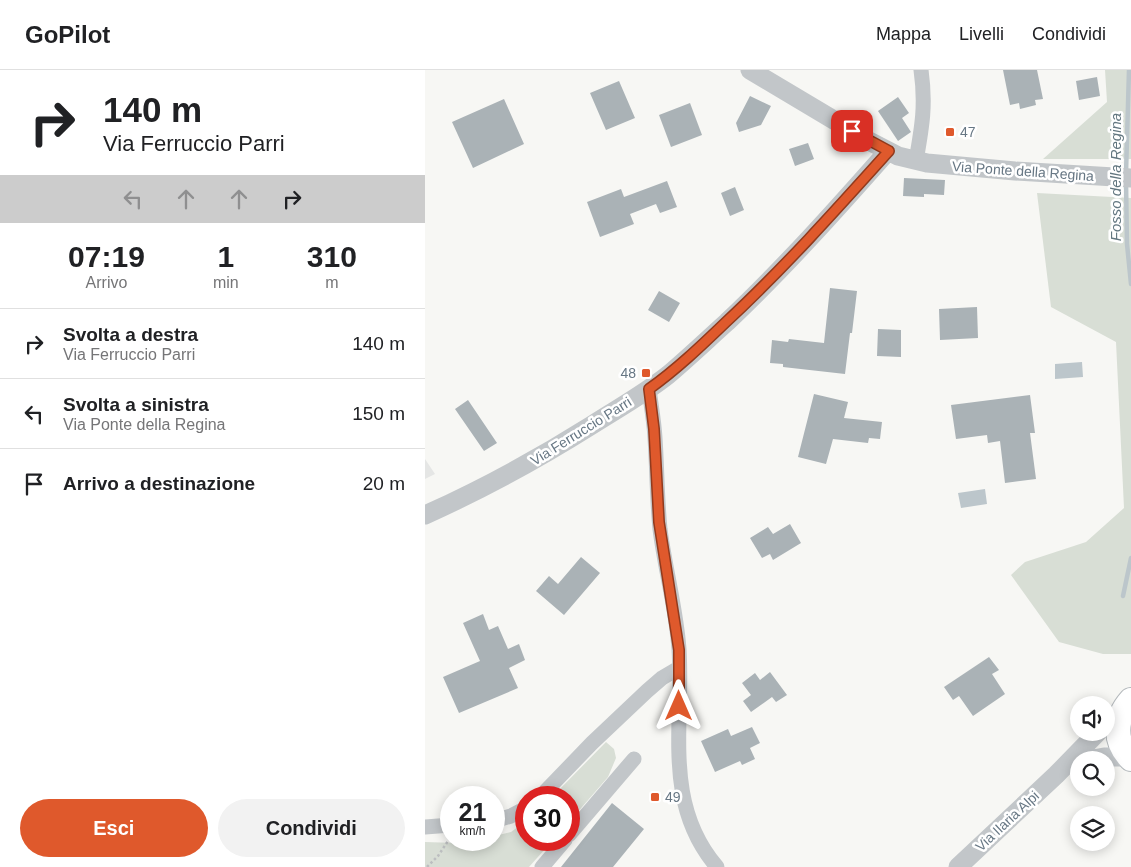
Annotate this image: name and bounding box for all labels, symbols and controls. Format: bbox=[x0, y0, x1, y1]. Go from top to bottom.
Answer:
text: GoPilot bbox=[25, 21, 110, 48]
text: Mappa bbox=[876, 24, 931, 44]
text: Livelli bbox=[959, 24, 1004, 44]
text: Condividi bbox=[1032, 24, 1106, 44]
icon: right bbox=[20, 90, 85, 155]
text: 140 m bbox=[103, 90, 202, 129]
pin bbox=[831, 110, 873, 152]
water label: Fosso della Regina bbox=[1107, 113, 1124, 241]
icon: arrive bbox=[838, 117, 866, 145]
place label: 47 bbox=[960, 124, 976, 140]
marker: 47 bbox=[944, 126, 956, 138]
text: Via Ferruccio Parri bbox=[103, 131, 285, 156]
street label: Via Ponte della Regina bbox=[952, 158, 1095, 184]
icon: left bbox=[119, 185, 147, 213]
icon: ahead bbox=[172, 185, 200, 213]
icon: ahead bbox=[225, 185, 253, 213]
icon: right bbox=[278, 185, 306, 213]
text: 07:19 bbox=[68, 240, 145, 273]
text: 1 bbox=[217, 240, 234, 273]
text: 310 bbox=[307, 240, 357, 273]
text: Arrivo bbox=[86, 274, 127, 291]
text: min bbox=[213, 274, 239, 291]
text: m bbox=[325, 274, 338, 291]
text: Svolta a destra bbox=[63, 324, 198, 345]
icon: right bbox=[20, 330, 48, 358]
text: 140 m bbox=[352, 333, 405, 354]
text: Via Ferruccio Parri bbox=[63, 346, 195, 363]
place label: 48 bbox=[620, 365, 636, 381]
marker: 48 bbox=[640, 367, 652, 379]
text: Svolta a sinistra bbox=[63, 394, 209, 415]
street label: Via Ferruccio Parri bbox=[528, 394, 634, 468]
icon: left bbox=[20, 400, 48, 428]
text: 150 m bbox=[352, 403, 405, 424]
text: Via Ponte della Regina bbox=[63, 416, 226, 433]
icon: arrive bbox=[20, 470, 48, 498]
text: Arrivo a destinazione bbox=[63, 473, 255, 494]
text: 20 m bbox=[363, 473, 405, 494]
position arrow bbox=[652, 679, 704, 731]
map controls bbox=[1070, 696, 1115, 851]
button: sound bbox=[1070, 696, 1115, 741]
button: search bbox=[1070, 751, 1115, 796]
speed limit sign: 30 bbox=[515, 786, 580, 851]
street label: Via Ilaria Alpi bbox=[972, 788, 1042, 854]
place label: 49 bbox=[665, 789, 681, 805]
marker: 49 bbox=[649, 791, 661, 803]
text: 21 bbox=[459, 798, 486, 826]
button: Esci bbox=[20, 799, 208, 857]
button: Condividi bbox=[218, 799, 405, 857]
button: layers bbox=[1070, 806, 1115, 851]
text: km/h bbox=[459, 824, 486, 838]

